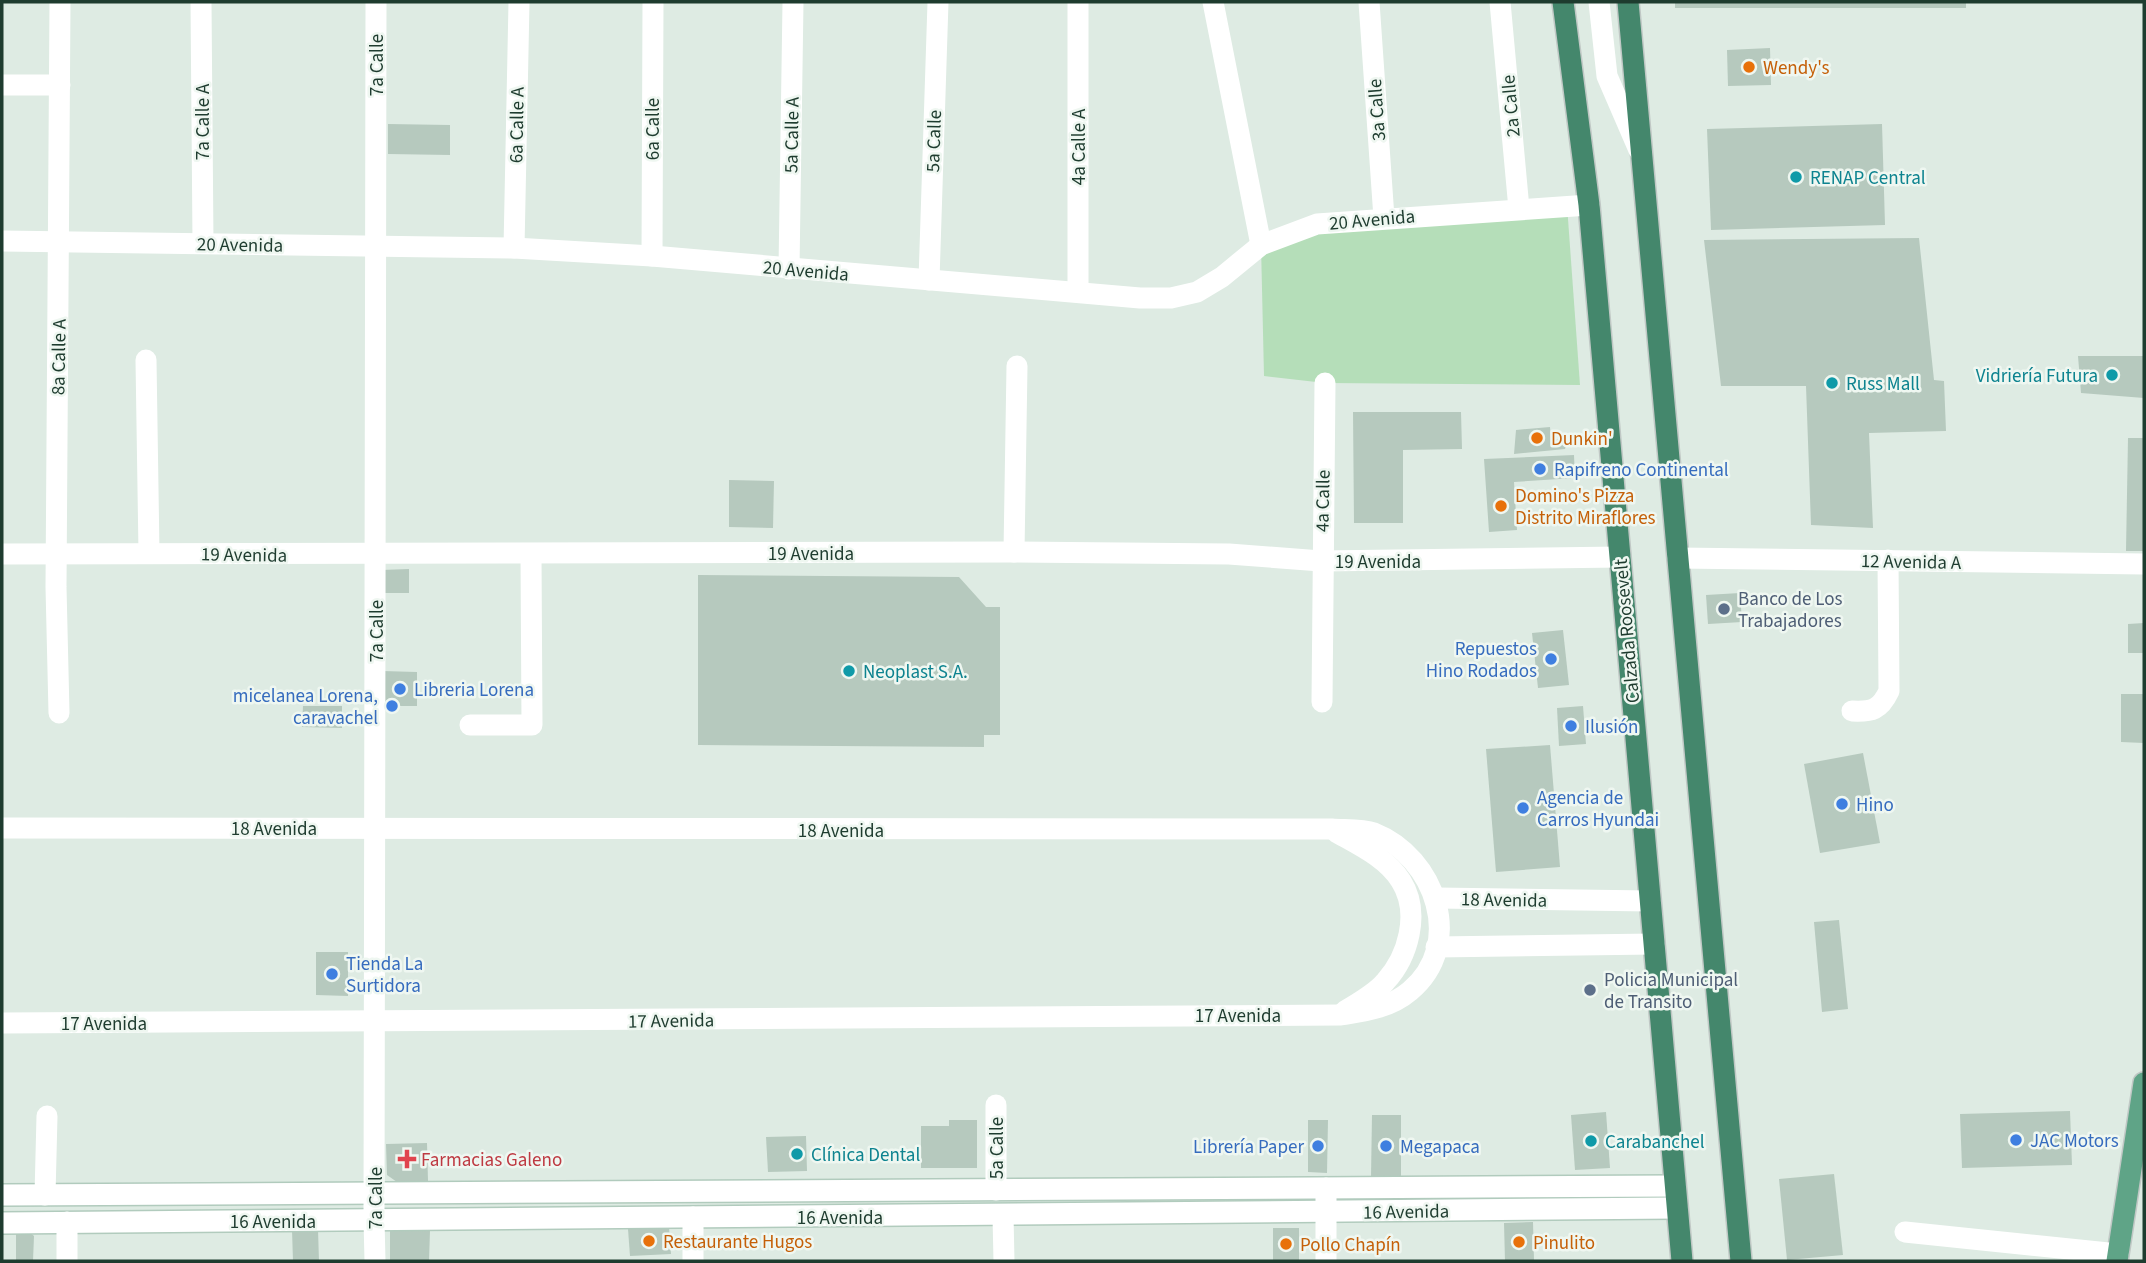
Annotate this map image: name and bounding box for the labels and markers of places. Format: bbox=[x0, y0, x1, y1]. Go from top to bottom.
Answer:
place label: Wendy's bbox=[1763, 55, 1830, 82]
marker: Wendy's bbox=[1741, 59, 1757, 75]
place label: RENAP Central bbox=[1810, 165, 1926, 192]
marker: RENAP Central bbox=[1788, 169, 1804, 185]
place label: Vidriería Futura bbox=[1976, 363, 2098, 390]
marker: Vidriería Futura bbox=[2104, 367, 2120, 383]
place label: Russ Mall bbox=[1846, 371, 1920, 398]
marker: Russ Mall bbox=[1824, 375, 1840, 391]
place label: Dunkin' bbox=[1551, 426, 1613, 453]
marker: Dunkin' bbox=[1529, 430, 1545, 446]
place label: Rapifreno Continental bbox=[1554, 457, 1729, 484]
marker: Rapifreno Continental bbox=[1532, 461, 1548, 477]
place label: Domino's Pizza Distrito Miraflores bbox=[1515, 483, 1656, 532]
marker: Domino's Pizza Distrito Miraflores bbox=[1493, 498, 1509, 514]
place label: Banco de Los Trabajadores bbox=[1738, 586, 1843, 635]
marker: Banco de Los Trabajadores bbox=[1716, 601, 1732, 617]
place label: Repuestos Hino Rodados bbox=[1426, 636, 1537, 685]
marker: Repuestos Hino Rodados bbox=[1543, 651, 1559, 667]
place label: Neoplast S.A. bbox=[863, 659, 968, 686]
marker: Neoplast S.A. bbox=[841, 663, 857, 679]
place label: Libreria Lorena bbox=[414, 677, 534, 704]
marker: Libreria Lorena bbox=[392, 681, 408, 697]
place label: micelanea Lorena, caravachel bbox=[233, 683, 378, 732]
marker: micelanea Lorena, caravachel bbox=[384, 698, 400, 714]
place label: Ilusión bbox=[1585, 714, 1639, 741]
marker: Ilusión bbox=[1563, 718, 1579, 734]
place label: Agencia de Carros Hyundai bbox=[1537, 785, 1659, 834]
place label: Hino bbox=[1856, 792, 1894, 819]
marker: Hino bbox=[1834, 796, 1850, 812]
marker: Agencia de Carros Hyundai bbox=[1515, 800, 1531, 816]
place label: Tienda La Surtidora bbox=[346, 951, 423, 1000]
marker: Tienda La Surtidora bbox=[324, 966, 340, 982]
place label: Policia Municipal de Transito bbox=[1604, 967, 1738, 1016]
marker: Policia Municipal de Transito bbox=[1582, 982, 1598, 998]
place label: JAC Motors bbox=[2030, 1128, 2119, 1155]
place label: Carabanchel bbox=[1605, 1129, 1705, 1156]
marker: JAC Motors bbox=[2008, 1132, 2024, 1148]
marker: Carabanchel bbox=[1583, 1133, 1599, 1149]
place label: Librería Paper bbox=[1193, 1134, 1304, 1161]
place label: Megapaca bbox=[1400, 1134, 1480, 1161]
marker: Librería Paper bbox=[1310, 1138, 1326, 1154]
marker: Megapaca bbox=[1378, 1138, 1394, 1154]
place label: Clínica Dental bbox=[811, 1142, 920, 1169]
marker: Clínica Dental bbox=[789, 1146, 805, 1162]
place label: Farmacias Galeno bbox=[421, 1147, 562, 1174]
marker: Farmacias Galeno bbox=[399, 1151, 415, 1167]
place label: Restaurante Hugos bbox=[663, 1229, 812, 1256]
place label: Pinulito bbox=[1533, 1230, 1595, 1257]
place label: Pollo Chapín bbox=[1300, 1232, 1401, 1259]
marker: Restaurante Hugos bbox=[641, 1233, 657, 1249]
marker: Pinulito bbox=[1511, 1234, 1527, 1250]
marker: Pollo Chapín bbox=[1278, 1236, 1294, 1252]

